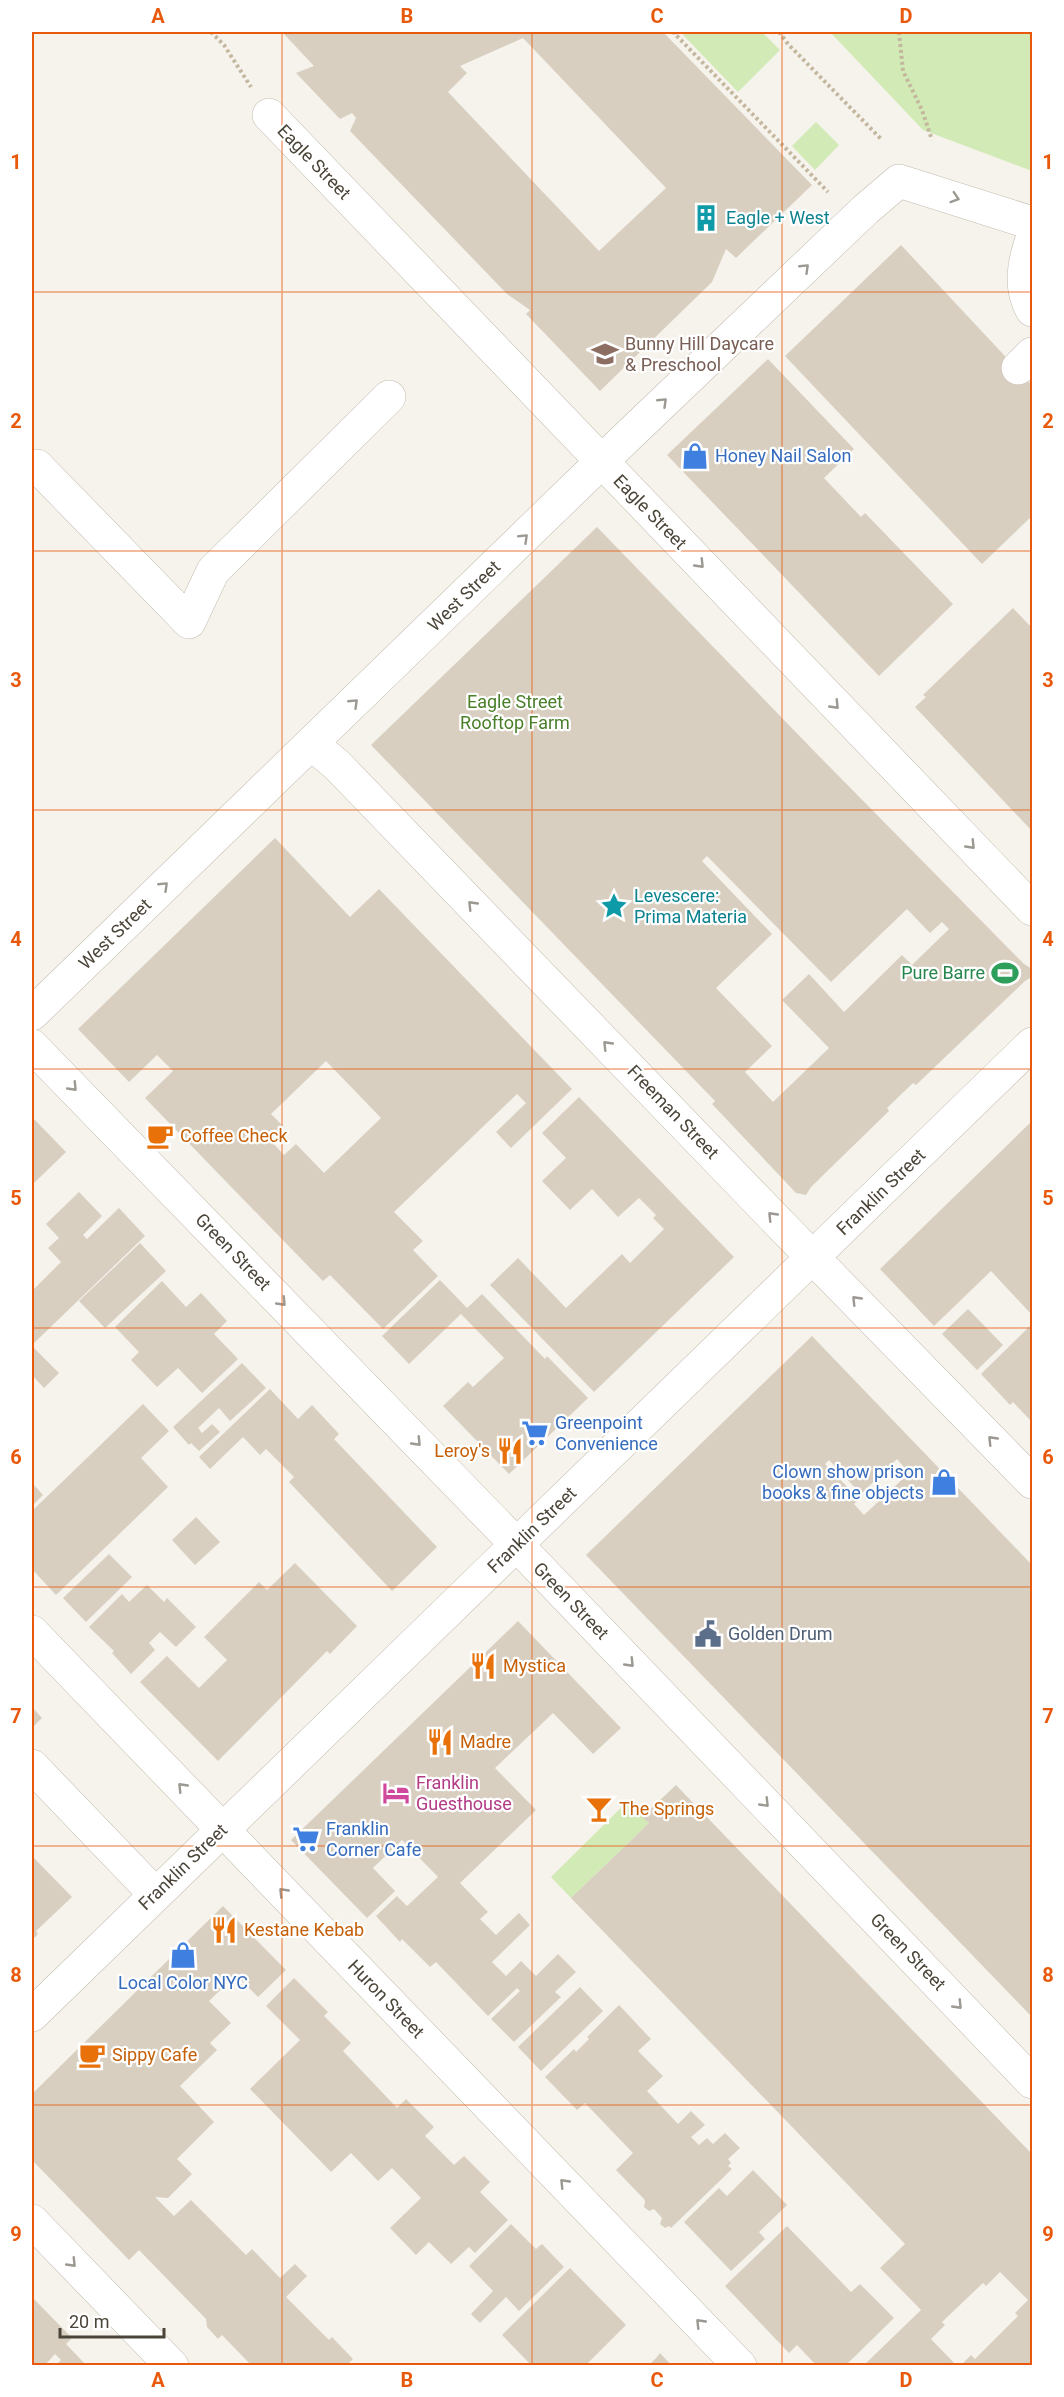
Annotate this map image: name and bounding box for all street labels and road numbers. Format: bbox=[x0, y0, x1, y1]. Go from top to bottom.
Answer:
street label: Eagle Street bbox=[273, 120, 355, 204]
street label: Eagle Street bbox=[609, 470, 691, 554]
street label: West Street bbox=[423, 556, 504, 635]
street label: West Street bbox=[74, 894, 155, 973]
street label: Freeman Street bbox=[623, 1060, 723, 1163]
street label: Franklin Street bbox=[832, 1144, 929, 1239]
street label: Green Street bbox=[191, 1209, 275, 1295]
street label: Franklin Street bbox=[483, 1482, 580, 1577]
street label: Green Street bbox=[529, 1558, 613, 1644]
street label: Franklin Street bbox=[134, 1819, 231, 1914]
street label: Green Street bbox=[866, 1909, 950, 1995]
street label: Huron Street bbox=[344, 1955, 429, 2042]

